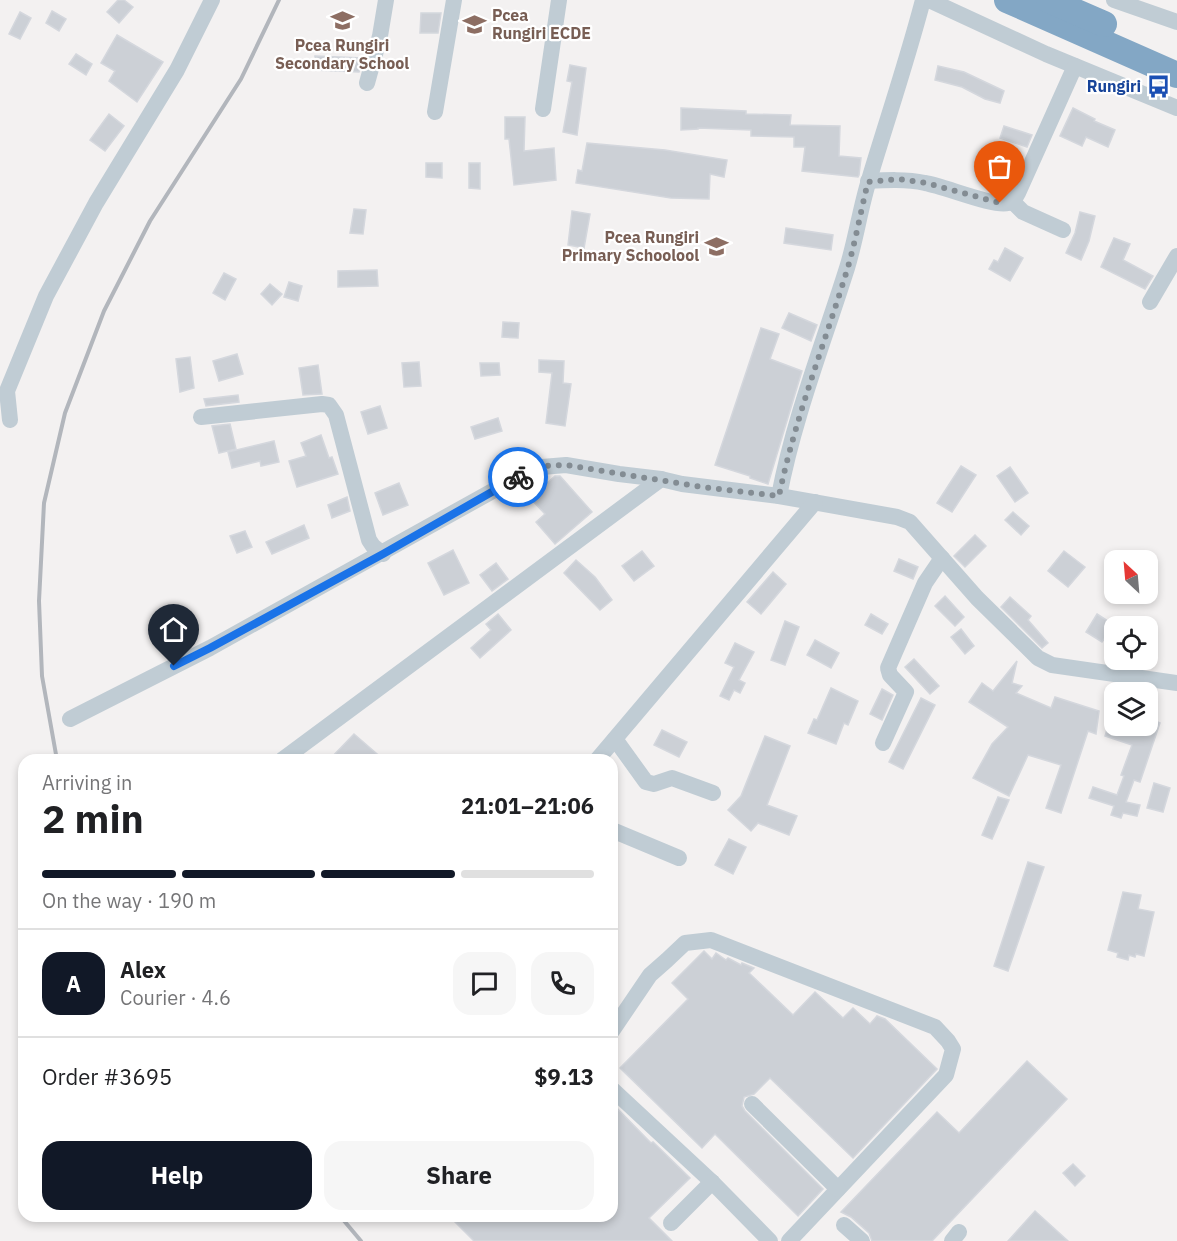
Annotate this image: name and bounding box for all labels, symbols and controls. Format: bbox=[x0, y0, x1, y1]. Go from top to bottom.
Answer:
place label: Pcea Rungiri ECDE bbox=[492, 5, 591, 43]
school or university icon: Pcea Rungiri Secondary School bbox=[329, 7, 355, 33]
school or university icon: Pcea Rungiri ECDE bbox=[461, 11, 487, 37]
place label: Pcea Rungiri Secondary School bbox=[275, 35, 409, 73]
bus stop icon: Rungiri bbox=[1146, 73, 1172, 99]
place label: Rungiri bbox=[1087, 76, 1141, 96]
pin bbox=[974, 141, 1025, 203]
icon: bag bbox=[983, 150, 1016, 183]
place label: Pcea Rungiri Primary Schoolool bbox=[562, 227, 699, 265]
school or university icon: Pcea Rungiri Primary Schoolool bbox=[704, 233, 730, 259]
courier bbox=[488, 447, 548, 507]
icon: bike bbox=[502, 461, 535, 494]
north arrow bbox=[1104, 550, 1158, 604]
map controls bbox=[1104, 550, 1158, 736]
pin bbox=[148, 604, 199, 666]
icon: home bbox=[157, 613, 190, 646]
button: locate bbox=[1104, 616, 1158, 670]
button: layers bbox=[1104, 682, 1158, 736]
text: Arriving in bbox=[42, 769, 132, 796]
text: 21:01–21:06 bbox=[461, 791, 594, 820]
text: 2 min bbox=[42, 793, 144, 844]
text: On the way · 190 m bbox=[42, 887, 216, 914]
button: chat bbox=[453, 952, 516, 1015]
button: phone bbox=[531, 952, 594, 1015]
text: Alex bbox=[120, 955, 166, 984]
text: A bbox=[66, 969, 81, 998]
text: Courier · 4.6 bbox=[120, 984, 231, 1011]
text: Order #3695 bbox=[42, 1062, 172, 1091]
text: $9.13 bbox=[534, 1062, 594, 1091]
button: Help bbox=[42, 1141, 312, 1210]
button: Share bbox=[324, 1141, 594, 1210]

